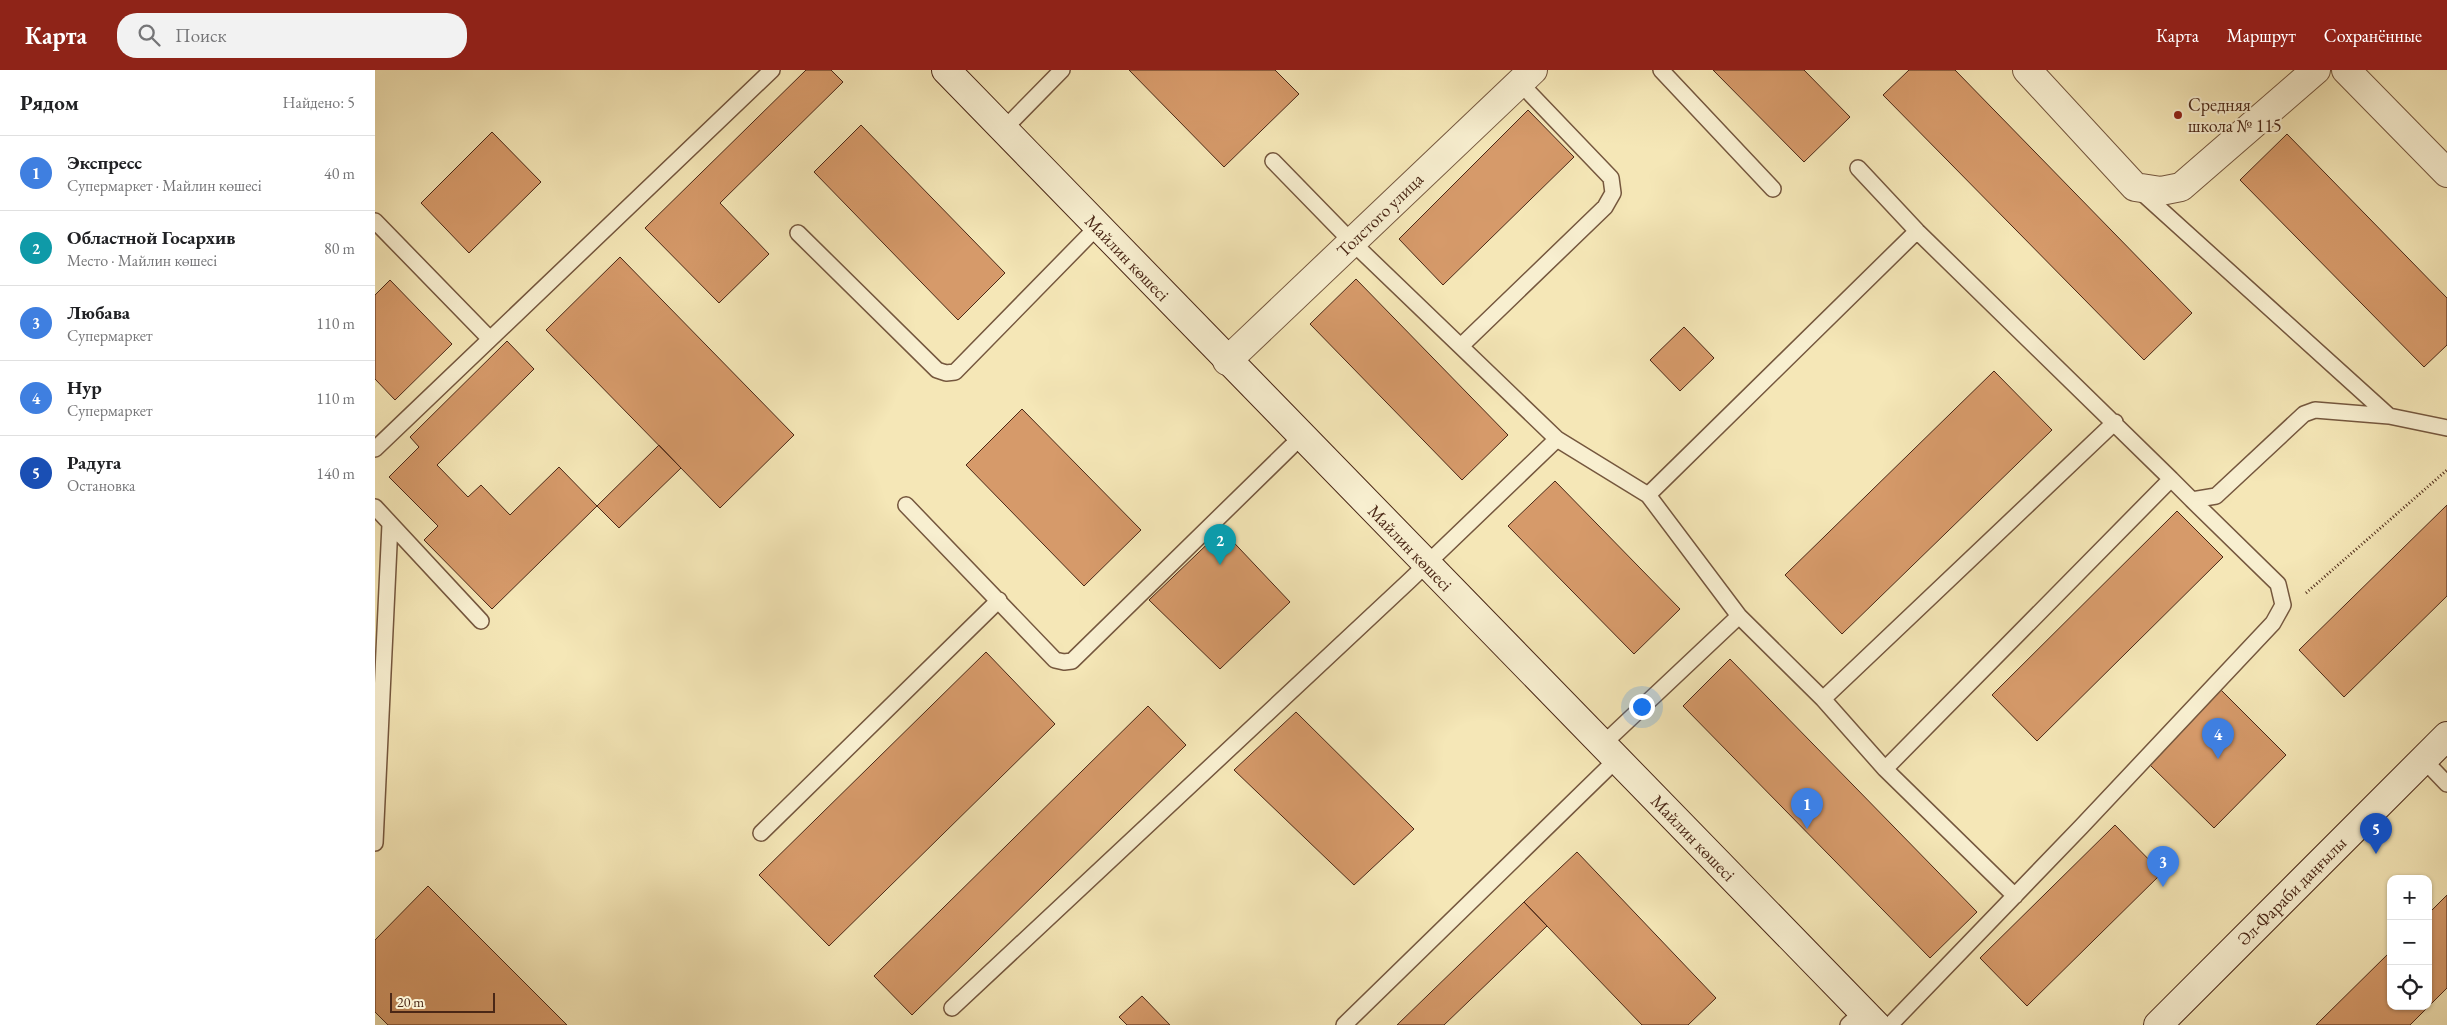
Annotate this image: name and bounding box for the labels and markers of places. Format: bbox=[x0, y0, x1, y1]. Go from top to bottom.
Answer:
place label: Средняя школа № 115 bbox=[2188, 93, 2282, 137]
marker: Средняя школа № 115 bbox=[2172, 109, 2184, 121]
pin: 2 bbox=[1204, 524, 1236, 565]
pin: 4 bbox=[2202, 718, 2234, 759]
pin: 1 bbox=[1791, 788, 1823, 829]
pin: 5 bbox=[2360, 813, 2392, 854]
pin: 3 bbox=[2147, 846, 2179, 887]

